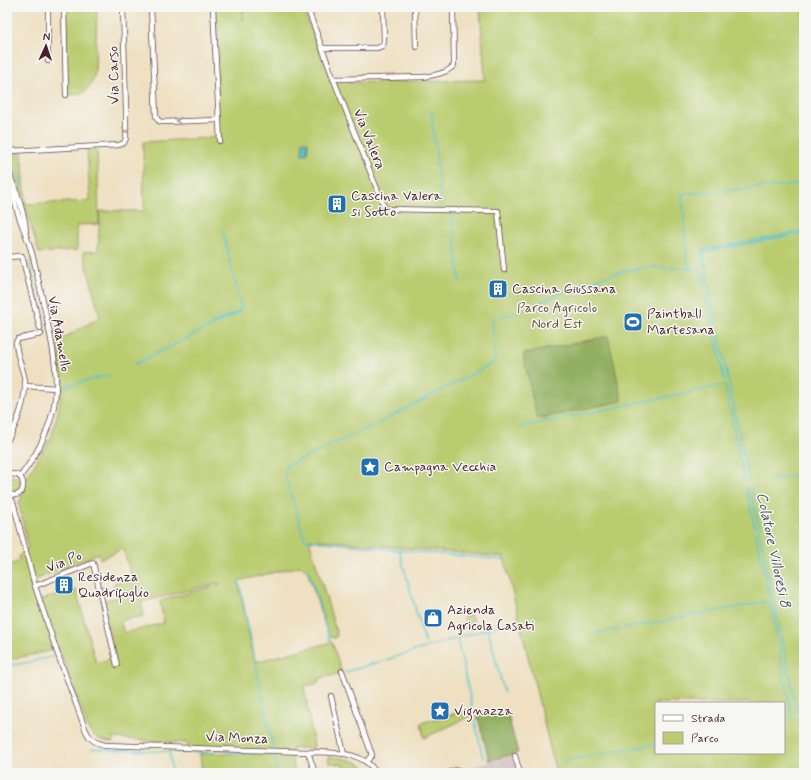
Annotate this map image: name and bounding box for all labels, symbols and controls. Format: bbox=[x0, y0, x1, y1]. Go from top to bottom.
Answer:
north arrow bbox=[26, 26, 66, 66]
text: N bbox=[42, 30, 50, 44]
street label: Via Carso bbox=[104, 46, 124, 104]
street label: Via Valera bbox=[349, 106, 389, 172]
one-way arrow bbox=[176, 117, 183, 126]
one-way arrow bbox=[122, 127, 130, 133]
place label: Cascina Valera si Sotto bbox=[351, 187, 443, 221]
building icon: Cascina Valera si Sotto bbox=[326, 193, 348, 215]
building icon: Cascina Giussana bbox=[487, 278, 509, 300]
place label: Cascina Giussana bbox=[512, 280, 616, 298]
street label: Via Adamello bbox=[43, 295, 75, 373]
park label: Parco Agricolo Nord Est bbox=[517, 299, 597, 333]
place label: Paintball Martesana bbox=[647, 305, 715, 339]
sports icon: Paintball Martesana bbox=[622, 311, 644, 333]
place icon: Campagna Vecchia bbox=[359, 456, 381, 478]
place label: Campagna Vecchia bbox=[384, 458, 497, 476]
water label: Colatore Villoresi 8 bbox=[751, 491, 795, 611]
street label: Via Po bbox=[44, 547, 84, 577]
place label: Residenza Quadrifoglio bbox=[78, 568, 149, 604]
building icon: Residenza Quadrifoglio bbox=[53, 574, 75, 596]
place label: Azienda Agricola Casati bbox=[447, 601, 534, 635]
shop icon: Azienda Agricola Casati bbox=[422, 607, 444, 629]
place icon: Vignazza bbox=[429, 700, 451, 722]
place label: Vignazza bbox=[454, 702, 514, 722]
legend bbox=[655, 702, 785, 754]
text: Strada bbox=[691, 711, 725, 727]
street label: Via Monza bbox=[205, 728, 269, 748]
text: Parco bbox=[691, 731, 719, 747]

